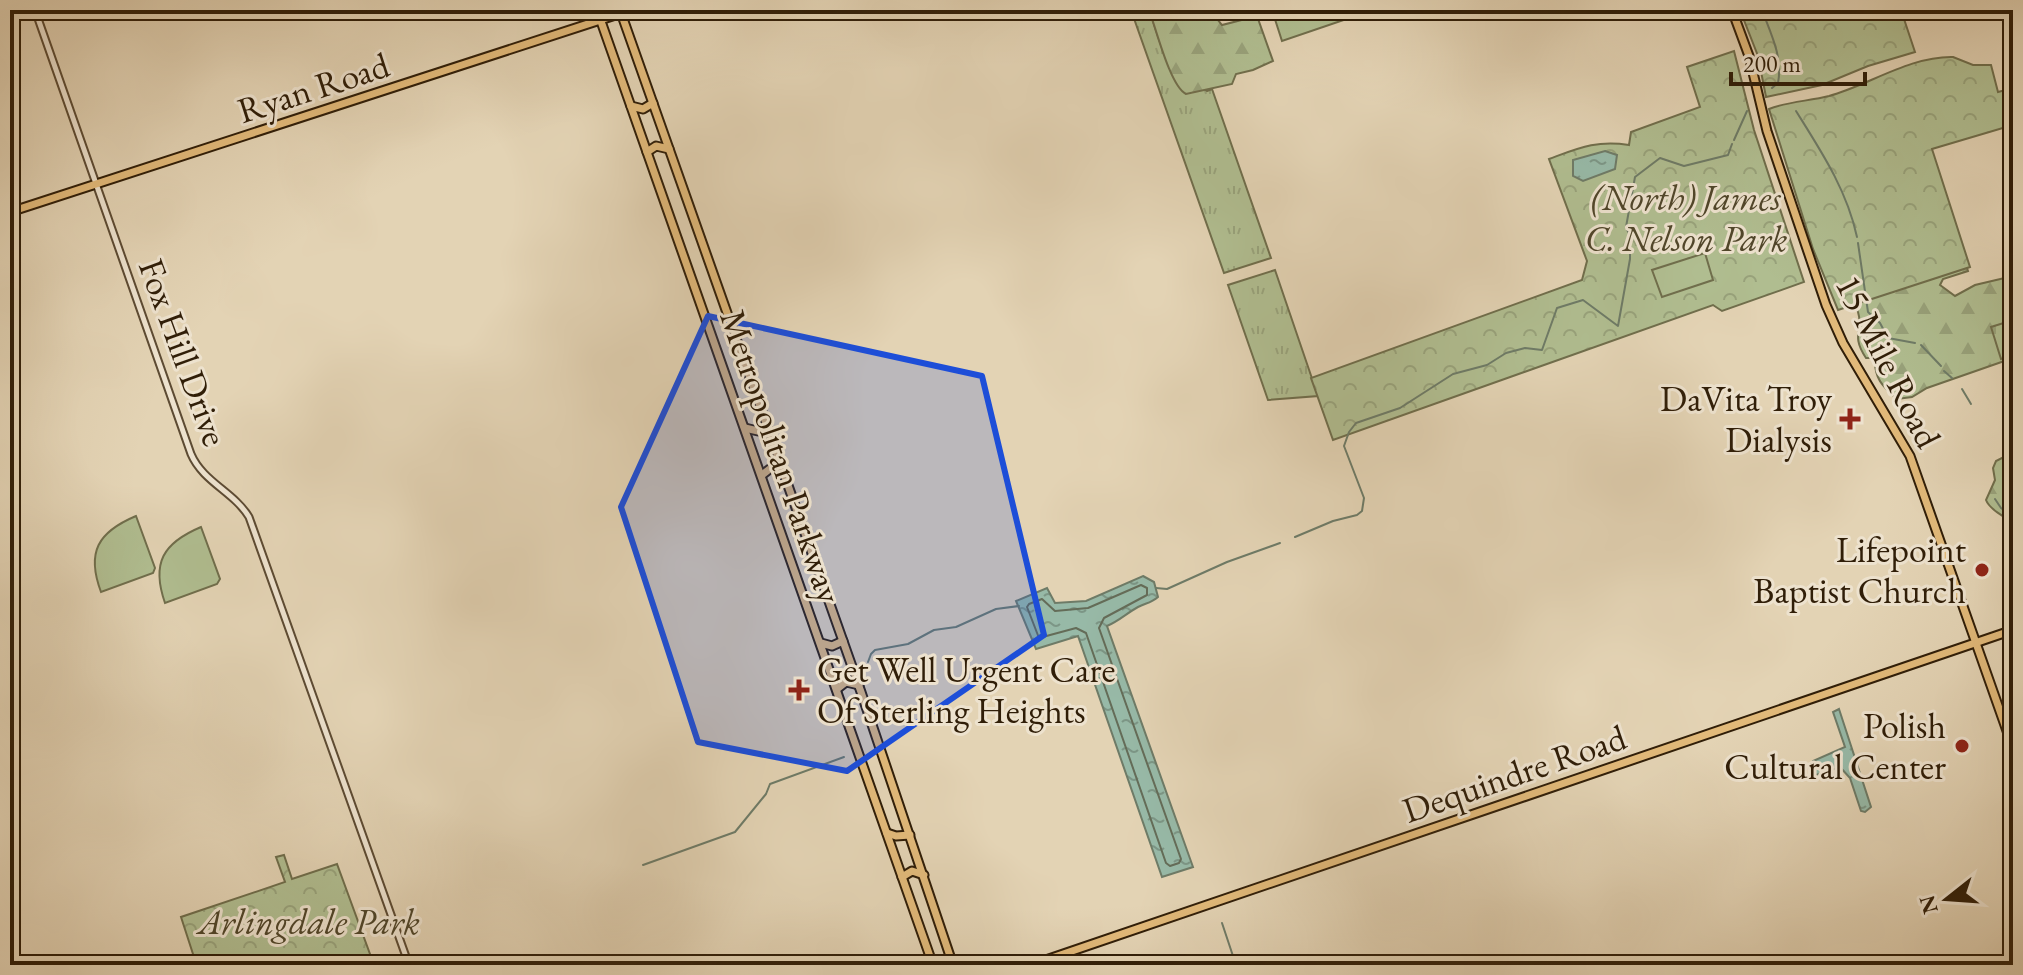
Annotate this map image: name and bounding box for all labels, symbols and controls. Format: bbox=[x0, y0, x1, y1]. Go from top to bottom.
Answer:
scale bar bbox=[1731, 36, 1865, 86]
street label: Ryan Road bbox=[231, 41, 396, 134]
text: 200 m bbox=[1743, 48, 1801, 79]
park label: (North) James C. Nelson Park bbox=[1585, 174, 1787, 262]
street label: Fox Hill Drive bbox=[128, 252, 239, 452]
street label: 15 Mile Road bbox=[1825, 267, 1953, 456]
street label: Metropolitan Parkway bbox=[709, 303, 854, 609]
place label: DaVita Troy Dialysis bbox=[1660, 375, 1832, 463]
marker: DaVita Troy Dialysis bbox=[1839, 408, 1861, 430]
place label: Lifepoint Baptist Church bbox=[1753, 526, 1967, 614]
marker: Lifepoint Baptist Church bbox=[1973, 561, 1991, 579]
place label: Get Well Urgent Care Of Sterling Heights bbox=[817, 646, 1115, 734]
marker: Get Well Urgent Care Of Sterling Heights bbox=[788, 679, 810, 701]
place label: Polish Cultural Center bbox=[1724, 702, 1946, 790]
street label: Dequindre Road bbox=[1396, 713, 1633, 834]
marker: Polish Cultural Center bbox=[1953, 737, 1971, 755]
north arrow bbox=[1907, 859, 1987, 939]
text: N bbox=[1912, 892, 1945, 917]
park label: Arlingdale Park bbox=[195, 898, 420, 945]

